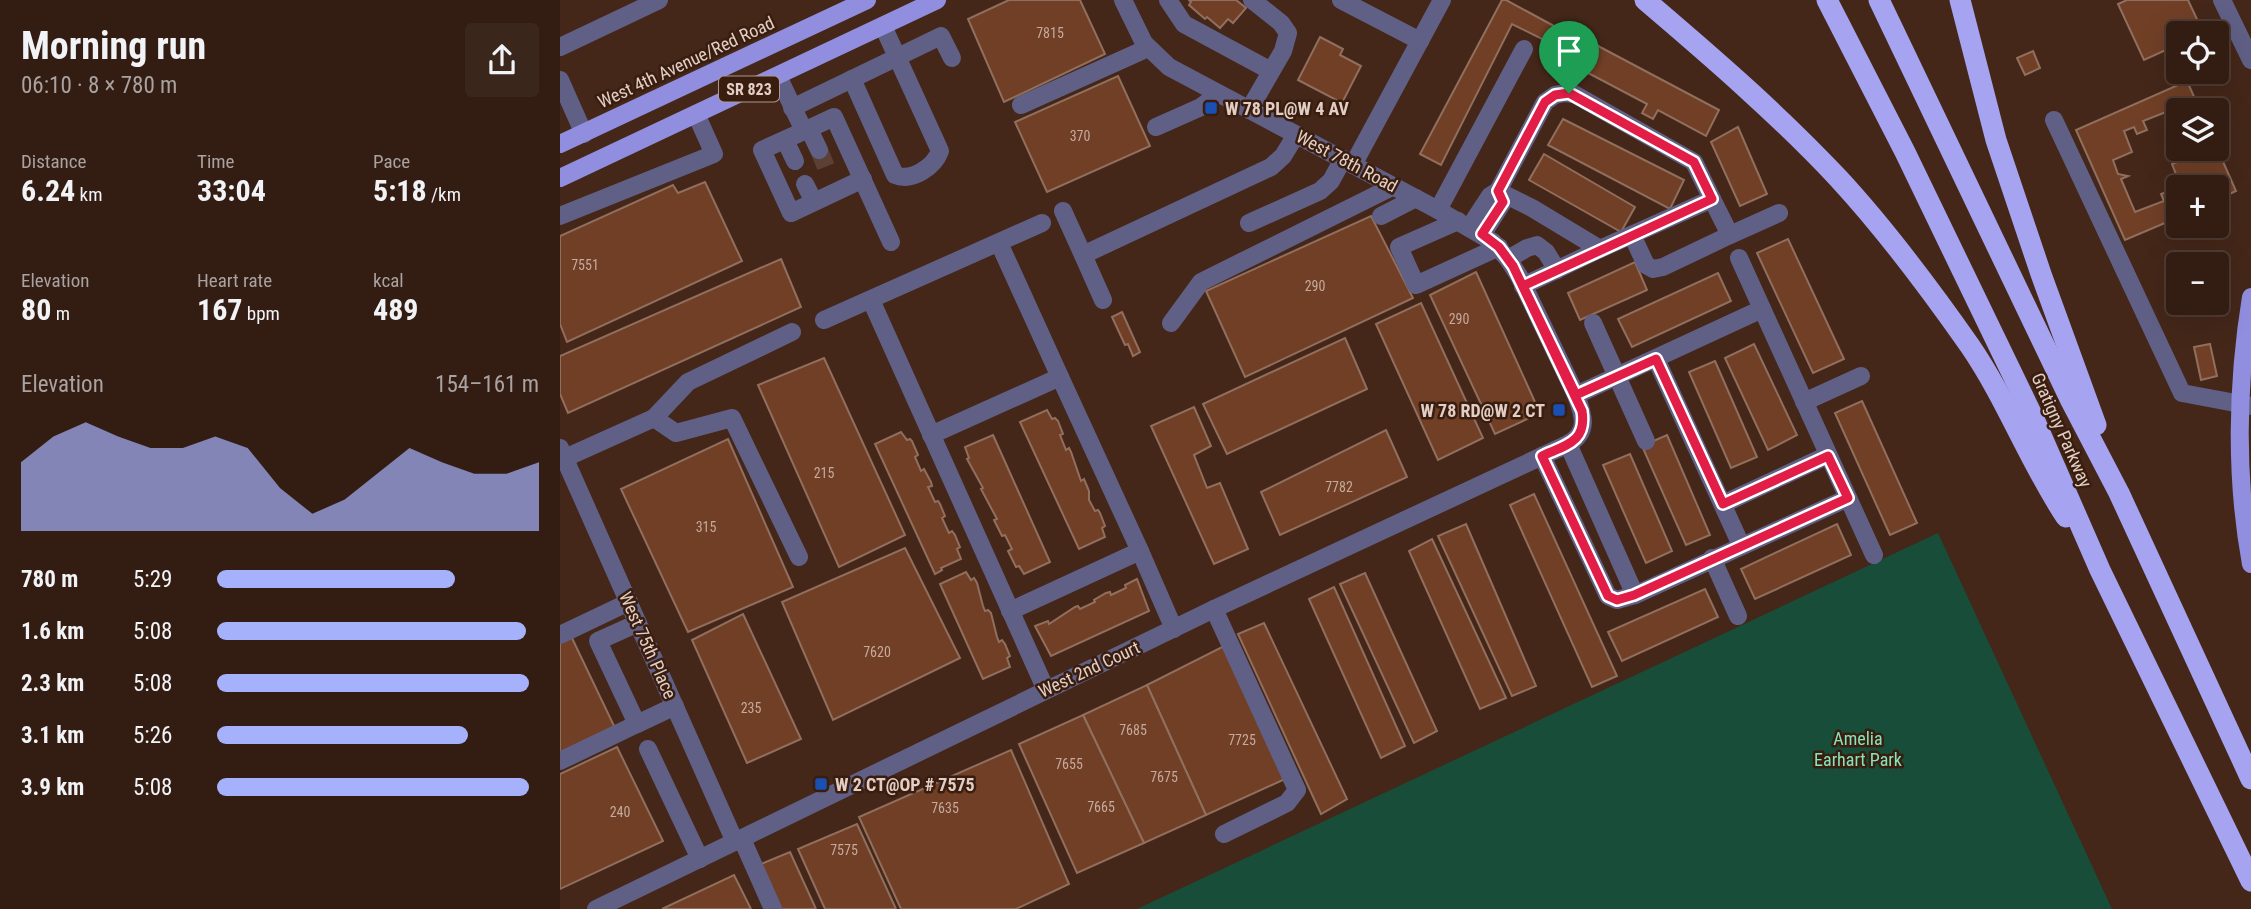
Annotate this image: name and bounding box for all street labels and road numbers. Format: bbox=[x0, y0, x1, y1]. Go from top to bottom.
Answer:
street label: West 4th Avenue/Red Road bbox=[594, 12, 778, 112]
road number: SR 823 bbox=[719, 76, 779, 102]
street label: West 78th Road bbox=[1293, 126, 1401, 196]
street label: Gratigny Parkway bbox=[2027, 370, 2097, 491]
street label: West 75th Place bbox=[615, 588, 681, 702]
street label: West 2nd Court bbox=[1035, 636, 1143, 702]

